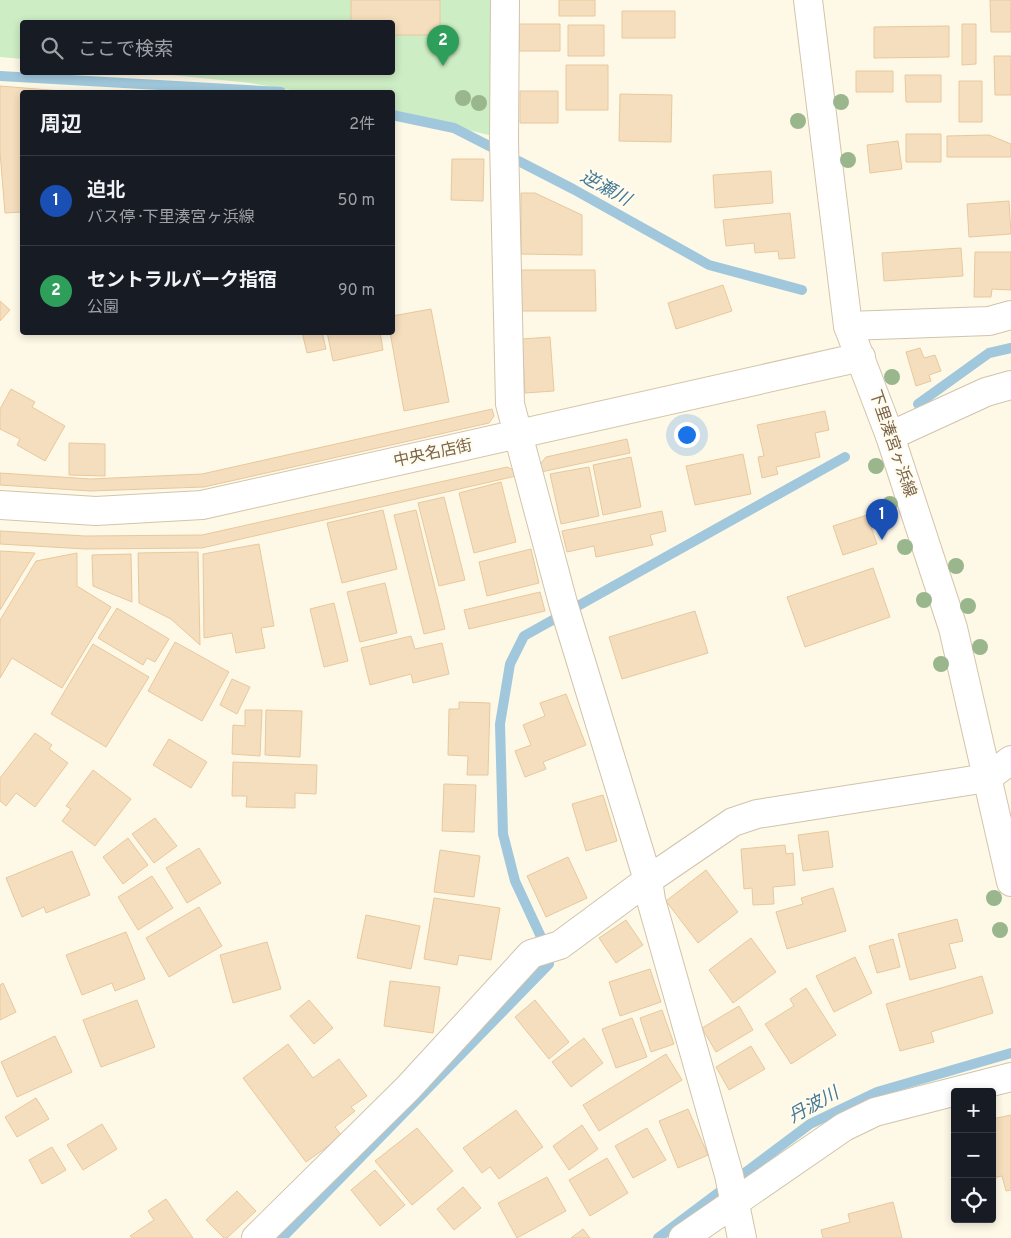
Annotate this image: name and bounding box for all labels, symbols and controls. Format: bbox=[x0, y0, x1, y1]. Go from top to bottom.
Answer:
search box bbox=[20, 20, 395, 75]
pin: 2 bbox=[427, 25, 459, 66]
icon: search bbox=[38, 34, 66, 62]
text: ここで検索 bbox=[78, 38, 173, 62]
text: 周辺 bbox=[40, 112, 82, 139]
text: 2件 bbox=[349, 115, 375, 135]
water label: 逆瀬川 bbox=[576, 166, 636, 213]
text: 迫北 bbox=[87, 179, 125, 203]
text: 1 bbox=[53, 191, 59, 211]
text: 50 m bbox=[338, 191, 375, 211]
text: バス停 · 下里湊宮ヶ浜線 bbox=[87, 208, 255, 228]
text: セントラルパーク指宿 bbox=[87, 269, 277, 293]
text: 2 bbox=[51, 281, 61, 301]
text: 90 m bbox=[338, 281, 375, 301]
text: 公園 bbox=[87, 298, 119, 318]
street label: 下里湊宮ヶ浜線 bbox=[864, 388, 920, 500]
your location bbox=[674, 422, 700, 448]
street label: 中央名店街 bbox=[392, 436, 474, 472]
pin: 1 bbox=[866, 499, 898, 540]
water label: 丹波川 bbox=[785, 1082, 845, 1129]
map controls bbox=[951, 1088, 996, 1223]
button: + bbox=[951, 1088, 996, 1133]
button: − bbox=[951, 1133, 996, 1178]
button: locate bbox=[951, 1178, 996, 1223]

